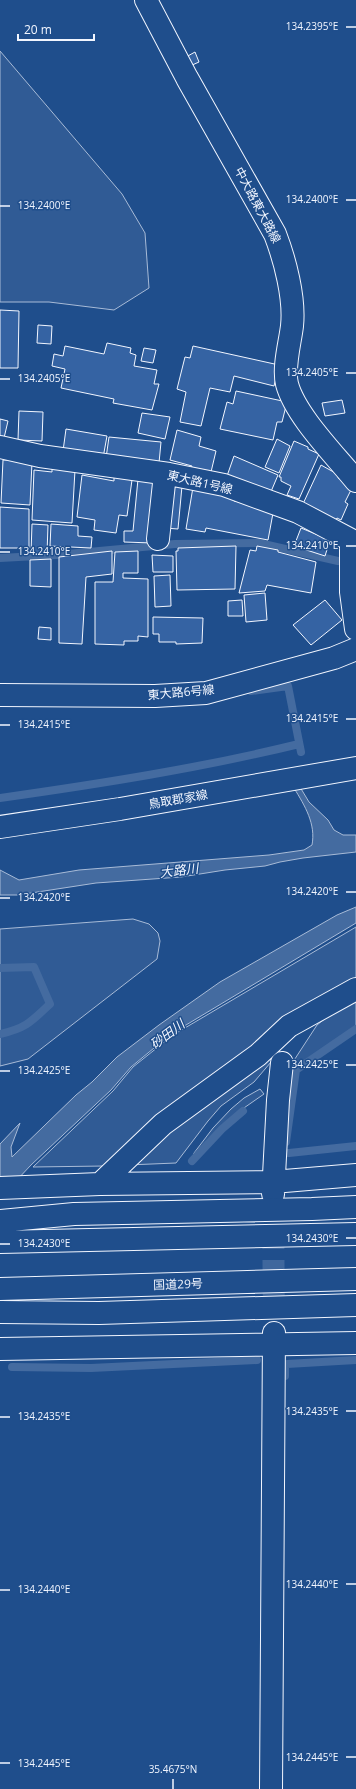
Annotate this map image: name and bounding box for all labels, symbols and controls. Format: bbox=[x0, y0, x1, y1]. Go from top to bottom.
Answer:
scale bar bbox=[18, 16, 94, 42]
text: 134.2395°E bbox=[286, 19, 338, 33]
text: 20 m bbox=[24, 21, 52, 38]
street label: 中大路東大路線 bbox=[231, 164, 285, 246]
text: 134.2400°E bbox=[286, 192, 338, 206]
text: 134.2400°E bbox=[18, 198, 70, 212]
text: 134.2405°E bbox=[286, 365, 338, 379]
text: 134.2405°E bbox=[18, 371, 70, 385]
street label: 東大路1号線 bbox=[166, 466, 234, 498]
text: 134.2410°E bbox=[286, 538, 338, 552]
text: 134.2410°E bbox=[18, 544, 70, 558]
street label: 東大路6号線 bbox=[147, 681, 215, 703]
text: 134.2415°E bbox=[286, 711, 338, 725]
text: 134.2415°E bbox=[18, 717, 70, 731]
street label: 鳥取郡家線 bbox=[147, 785, 209, 813]
water label: 大路川 bbox=[159, 858, 201, 881]
text: 134.2420°E bbox=[286, 884, 338, 898]
text: 134.2420°E bbox=[18, 890, 70, 904]
water label: 砂田川 bbox=[146, 1014, 190, 1053]
text: 134.2425°E bbox=[286, 1057, 338, 1071]
text: 134.2425°E bbox=[18, 1063, 70, 1077]
text: 134.2430°E bbox=[286, 1231, 338, 1245]
text: 134.2430°E bbox=[18, 1236, 70, 1250]
street label: 国道29号 bbox=[153, 1275, 203, 1293]
text: 134.2435°E bbox=[286, 1404, 338, 1418]
text: 134.2435°E bbox=[18, 1409, 70, 1423]
text: 134.2440°E bbox=[286, 1577, 338, 1591]
text: 134.2440°E bbox=[18, 1582, 70, 1596]
text: 134.2445°E bbox=[286, 1750, 338, 1764]
text: 134.2445°E bbox=[18, 1756, 70, 1770]
text: 35.4675°N bbox=[149, 1762, 197, 1776]

